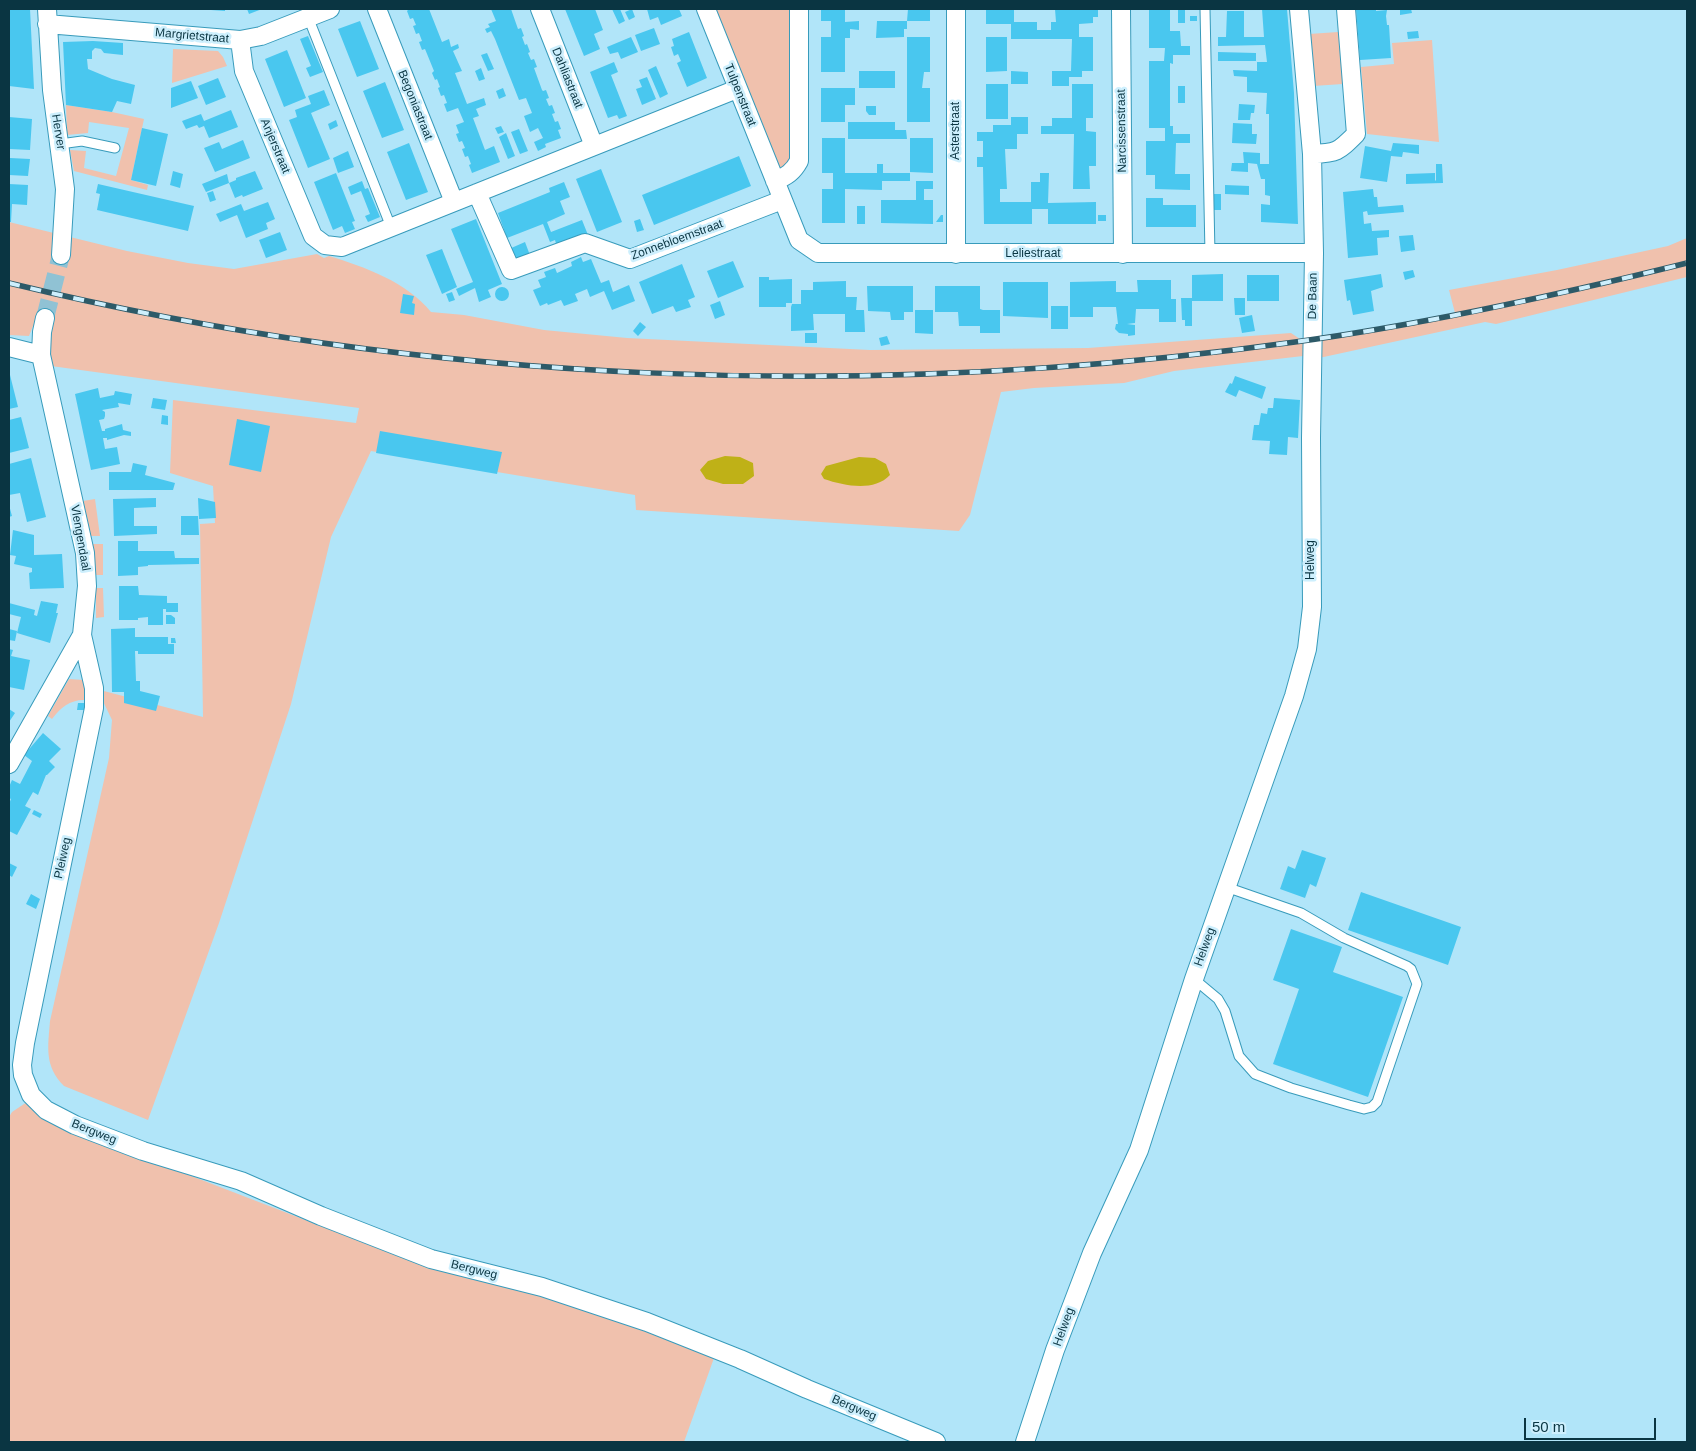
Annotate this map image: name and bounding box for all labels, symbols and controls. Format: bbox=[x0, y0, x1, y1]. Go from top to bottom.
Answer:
street label: Margrietstraat bbox=[155, 26, 229, 46]
street label: Dahliastraat bbox=[548, 46, 586, 110]
street label: Tulpenstraat bbox=[721, 62, 759, 128]
street label: Begoniastraat bbox=[394, 68, 436, 142]
street label: Narcissenstraat bbox=[1114, 89, 1130, 173]
street label: Asterstraat bbox=[949, 102, 963, 160]
street label: Herver bbox=[48, 113, 68, 151]
street label: Anjerstraat bbox=[257, 116, 293, 176]
street label: Zonnebloemstraat bbox=[629, 217, 725, 263]
street label: Leliestraat bbox=[1005, 247, 1061, 261]
street label: De Baan bbox=[1305, 273, 1321, 319]
street label: Vlengendaal bbox=[67, 504, 93, 572]
street label: Helweg bbox=[1304, 540, 1318, 580]
street label: Pleiweg bbox=[52, 836, 74, 880]
street label: Helweg bbox=[1191, 926, 1219, 968]
street label: Bergweg bbox=[69, 1116, 119, 1148]
street label: Bergweg bbox=[449, 1257, 499, 1283]
street label: Helweg bbox=[1050, 1306, 1078, 1348]
street label: Bergweg bbox=[829, 1392, 879, 1424]
scale bar bbox=[1526, 1408, 1658, 1440]
text: 50 m bbox=[1532, 1418, 1565, 1435]

